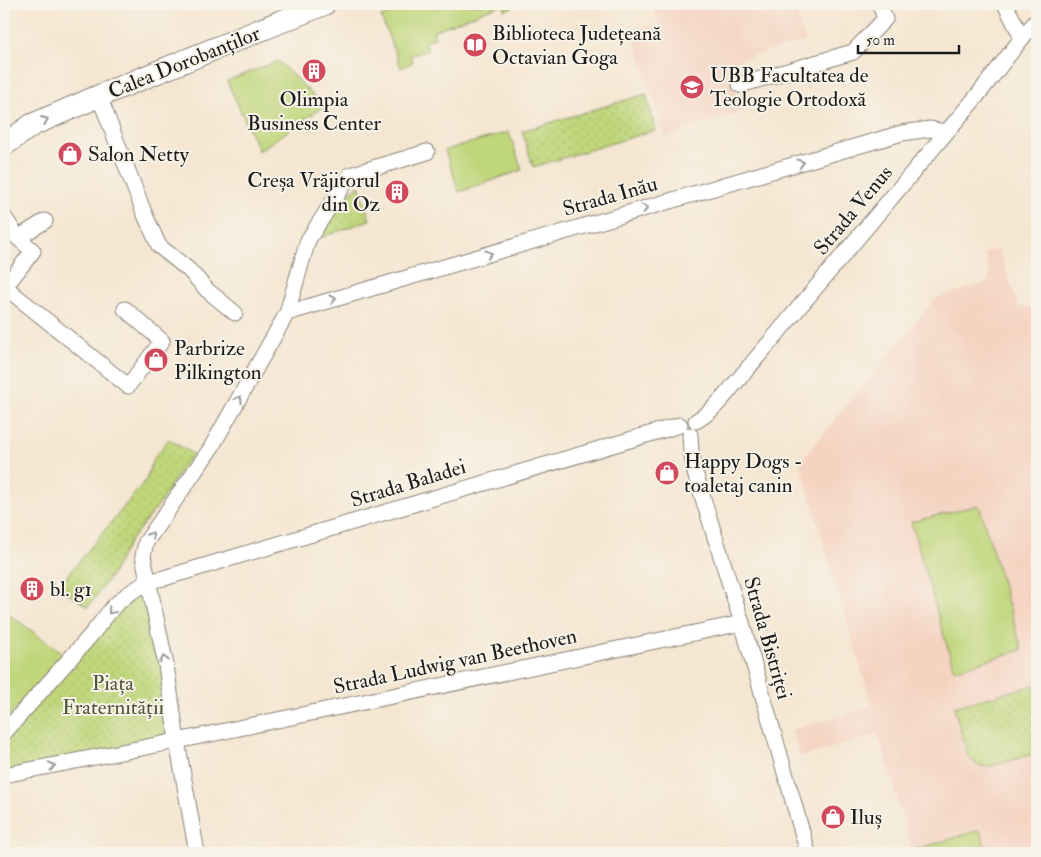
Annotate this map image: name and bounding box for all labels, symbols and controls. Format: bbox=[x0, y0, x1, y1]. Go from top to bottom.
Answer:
street label: Calea Dorobanților bbox=[104, 20, 264, 105]
place label: Biblioteca Județeană Octavian Goga bbox=[492, 20, 662, 71]
scale bar bbox=[858, 22, 960, 54]
text: 50 m bbox=[866, 31, 895, 50]
library icon: Biblioteca Județeană Octavian Goga bbox=[462, 32, 488, 58]
building icon: Olimpia Business Center bbox=[301, 58, 327, 84]
place label: UBB Facultatea de Teologie Ortodoxă bbox=[710, 62, 869, 113]
school or university icon: UBB Facultatea de Teologie Ortodoxă bbox=[679, 74, 705, 100]
place label: Olimpia Business Center bbox=[247, 86, 381, 137]
one-way arrow bbox=[40, 115, 49, 126]
shop icon: Salon Netty bbox=[57, 141, 83, 167]
place label: Salon Netty bbox=[88, 141, 190, 168]
one-way arrow bbox=[797, 158, 805, 168]
street label: Strada Venus bbox=[808, 160, 899, 261]
place label: Creșa Vrăjitorul din Oz bbox=[247, 167, 381, 218]
street label: Strada Inău bbox=[560, 170, 661, 223]
building icon: Creșa Vrăjitorul din Oz bbox=[384, 179, 410, 205]
one-way arrow bbox=[641, 204, 649, 214]
one-way arrow bbox=[485, 249, 493, 259]
one-way arrow bbox=[329, 295, 337, 305]
place label: Parbrize Pilkington bbox=[174, 335, 262, 386]
shop icon: Parbrize Pilkington bbox=[143, 347, 169, 373]
one-way arrow bbox=[232, 395, 242, 404]
place label: Happy Dogs - toaletaj canin bbox=[684, 448, 803, 499]
street label: Strada Baladei bbox=[347, 453, 470, 514]
shop icon: Happy Dogs - toaletaj canin bbox=[654, 460, 680, 486]
one-way arrow bbox=[145, 532, 154, 541]
street label: Strada Bistriței bbox=[737, 574, 798, 703]
building icon: bl. g1 bbox=[19, 576, 45, 602]
place label: bl. g1 bbox=[50, 576, 92, 603]
one-way arrow bbox=[107, 606, 116, 615]
street label: Strada Ludwig van Beethoven bbox=[331, 622, 580, 701]
one-way arrow bbox=[160, 654, 170, 663]
park label: Piața Fraternității bbox=[62, 670, 165, 721]
one-way arrow bbox=[47, 761, 56, 771]
shop icon: Iluș bbox=[820, 804, 846, 830]
place label: Iluș bbox=[850, 804, 882, 831]

